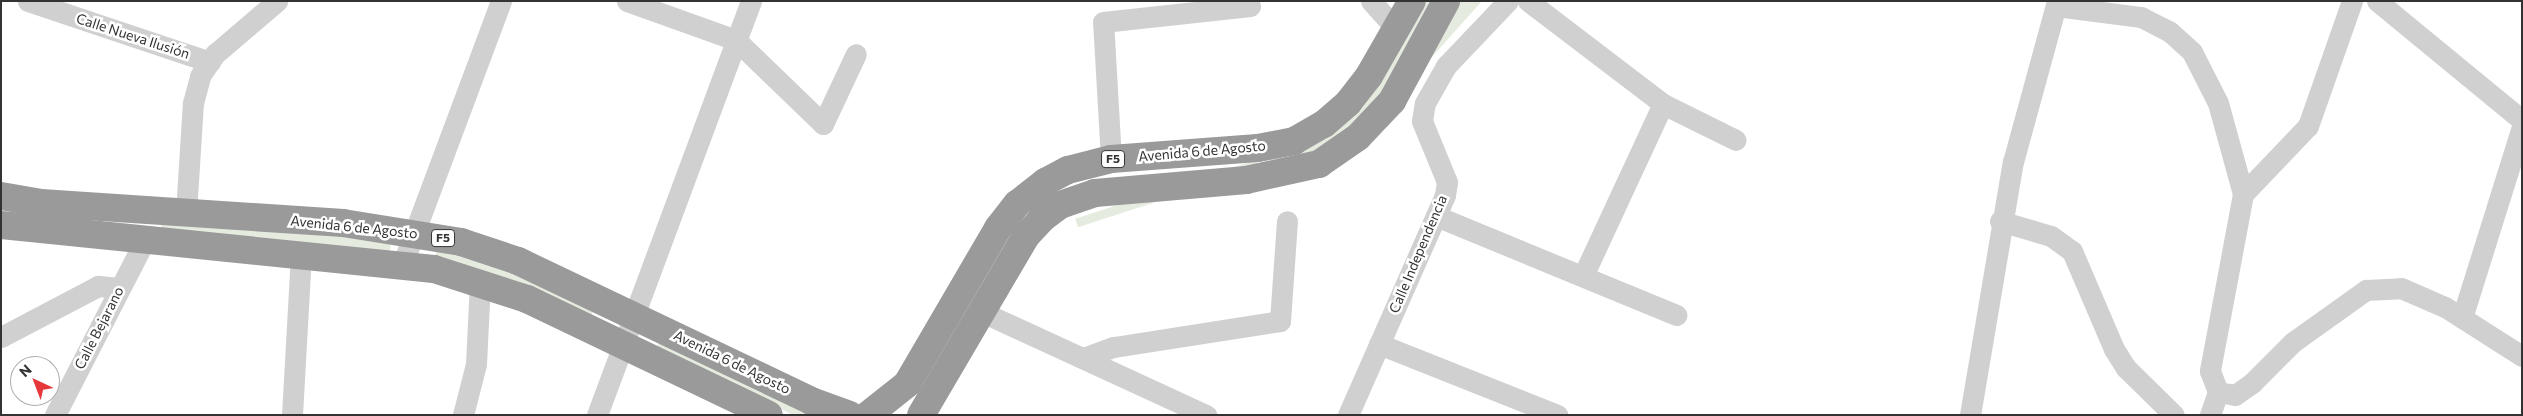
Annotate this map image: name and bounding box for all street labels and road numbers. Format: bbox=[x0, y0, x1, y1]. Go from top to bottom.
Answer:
street label: Calle Nueva Ilusión bbox=[74, 10, 192, 62]
street label: Avenida 6 de Agosto bbox=[1138, 137, 1266, 165]
road number: F5 bbox=[1100, 150, 1126, 168]
street label: Calle Independencia bbox=[1386, 192, 1450, 316]
street label: Avenida 6 de Agosto bbox=[290, 212, 418, 242]
road number: F5 bbox=[430, 228, 456, 248]
street label: Calle Bejarano bbox=[71, 284, 127, 372]
street label: Avenida 6 de Agosto bbox=[671, 326, 793, 398]

